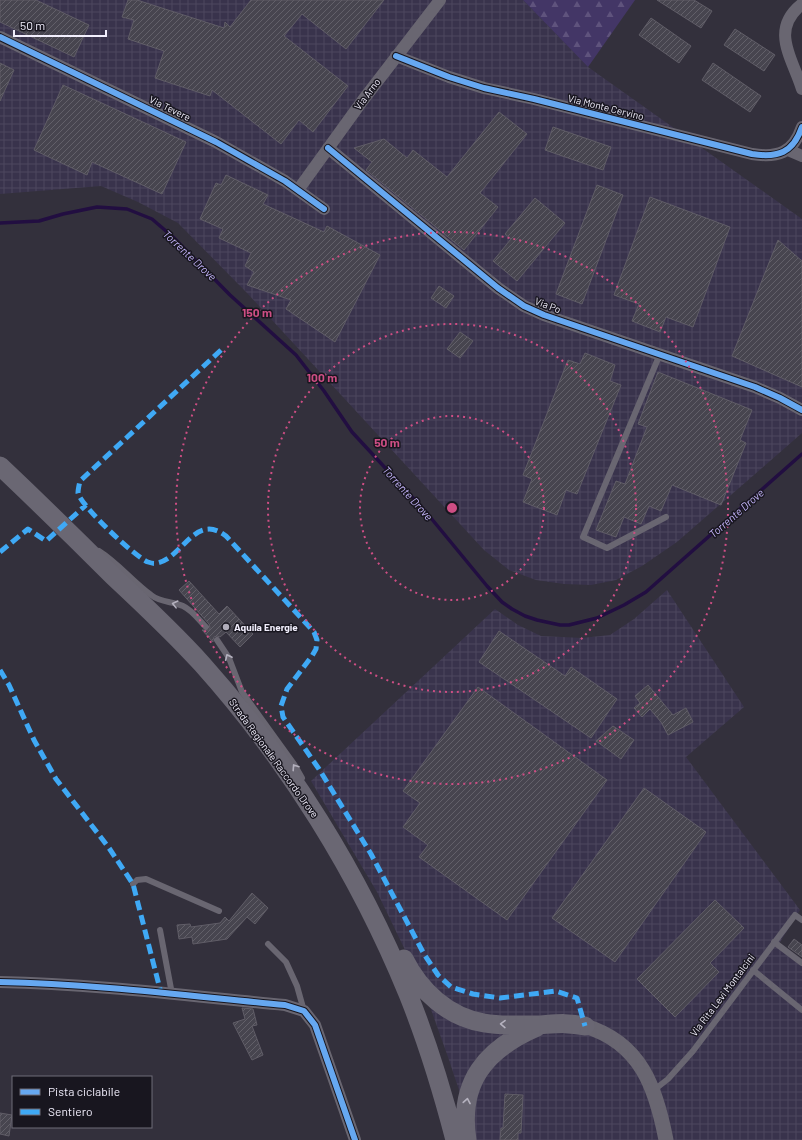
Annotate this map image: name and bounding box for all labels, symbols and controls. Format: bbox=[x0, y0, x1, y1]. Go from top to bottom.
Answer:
scale bar bbox=[14, 12, 106, 38]
text: 50 m bbox=[20, 18, 45, 32]
street label: Via Arno bbox=[351, 76, 383, 112]
street label: Via Monte Cervino bbox=[567, 92, 645, 122]
street label: Via Tevere bbox=[147, 93, 193, 123]
water label: Torrente Drove bbox=[161, 227, 220, 283]
street label: Via Po bbox=[533, 295, 563, 315]
text: 150 m bbox=[242, 305, 272, 319]
text: 100 m bbox=[307, 370, 337, 384]
text: 50 m bbox=[374, 435, 400, 449]
water label: Torrente Drove bbox=[380, 463, 436, 523]
water label: Torrente Drove bbox=[706, 485, 766, 540]
centre of rings bbox=[445, 501, 459, 515]
one-way arrow bbox=[172, 601, 179, 609]
place label: Aquila Energie bbox=[234, 621, 298, 633]
marker: Aquila Energie bbox=[221, 622, 231, 632]
one-way arrow bbox=[225, 653, 233, 661]
street label: Strada Regionale Raccordo Drove bbox=[227, 696, 321, 820]
one-way arrow bbox=[293, 764, 300, 771]
street label: Via Rita Levi Montalcini bbox=[687, 952, 757, 1038]
one-way arrow bbox=[500, 1020, 506, 1029]
legend bbox=[12, 1076, 152, 1128]
text: Pista ciclabile bbox=[48, 1084, 120, 1098]
one-way arrow bbox=[463, 1098, 471, 1104]
text: Sentiero bbox=[48, 1104, 93, 1118]

